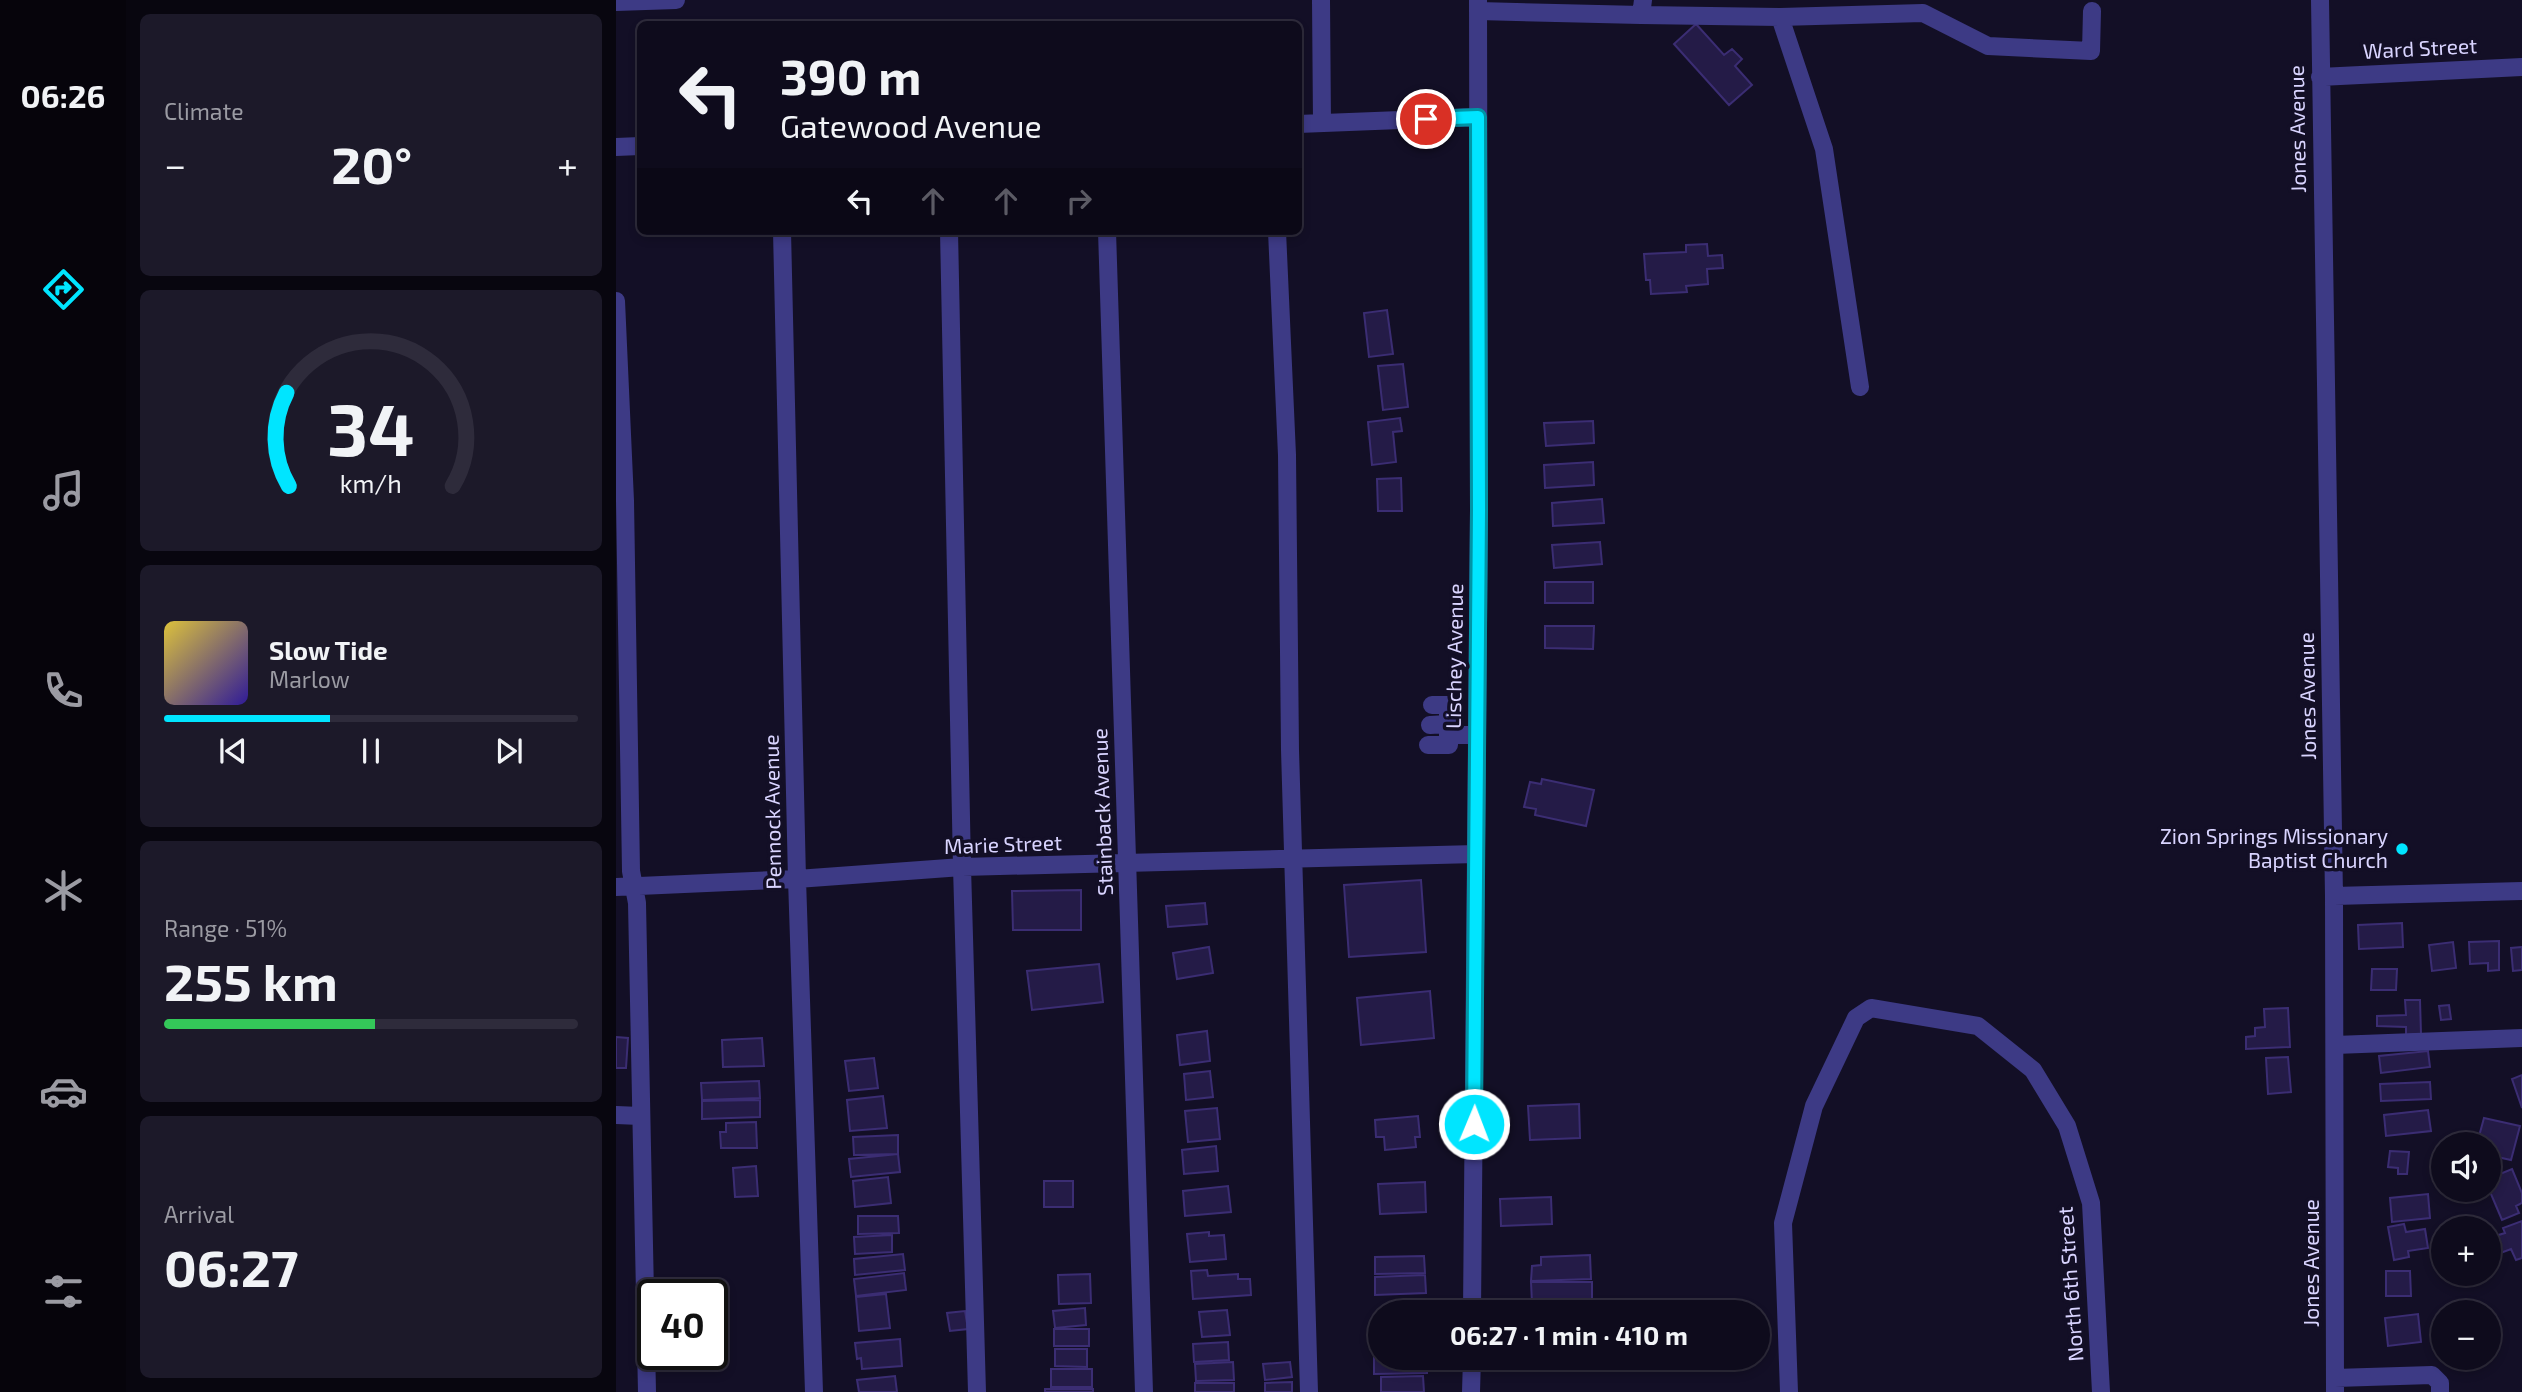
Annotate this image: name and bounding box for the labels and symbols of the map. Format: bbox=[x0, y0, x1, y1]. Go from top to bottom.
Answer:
street label: Ward Street bbox=[2362, 32, 2478, 63]
street label: Jones Avenue bbox=[2283, 65, 2310, 193]
pin bbox=[1396, 89, 1456, 149]
street label: Lischey Avenue bbox=[1440, 583, 1467, 729]
street label: Jones Avenue bbox=[2293, 632, 2320, 760]
street label: Stainback Avenue bbox=[1086, 728, 1117, 896]
street label: Pennock Avenue bbox=[758, 734, 785, 890]
place label: Zion Springs Missionary Baptist Church bbox=[2160, 823, 2388, 872]
street label: Marie Street bbox=[944, 829, 1062, 858]
marker: Zion Springs Missionary Baptist Church bbox=[2394, 841, 2410, 857]
position arrow bbox=[1437, 1087, 1511, 1161]
street label: Jones Avenue bbox=[2298, 1199, 2323, 1327]
street label: North 6th Street bbox=[2052, 1206, 2087, 1362]
speed limit sign: 40 bbox=[637, 1279, 728, 1370]

